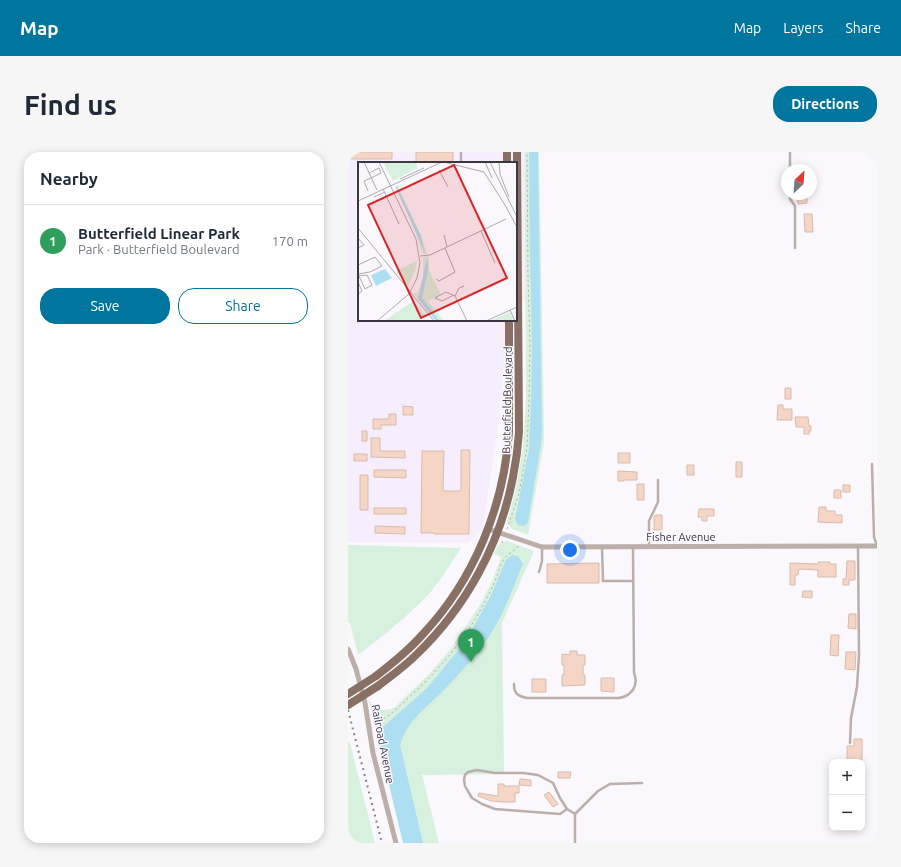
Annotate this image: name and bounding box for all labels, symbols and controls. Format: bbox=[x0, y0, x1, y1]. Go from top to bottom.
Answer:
text: Map bbox=[20, 17, 59, 39]
text: Map bbox=[734, 20, 761, 36]
text: Layers bbox=[783, 20, 823, 36]
text: Share bbox=[845, 20, 881, 36]
button: Directions bbox=[773, 86, 877, 122]
text: Find us bbox=[24, 89, 117, 120]
inset map bbox=[358, 162, 517, 321]
north arrow bbox=[781, 164, 817, 200]
text: Nearby bbox=[40, 169, 98, 188]
text: Butterfield Linear Park bbox=[78, 225, 240, 242]
text: 1 bbox=[49, 234, 57, 248]
text: 170 m bbox=[272, 234, 308, 248]
text: Park · Butterfield Boulevard bbox=[78, 242, 240, 256]
button: Save bbox=[40, 288, 170, 324]
button: Share bbox=[178, 288, 308, 324]
street label: Butterfield Boulevard bbox=[500, 346, 514, 454]
street label: Fisher Avenue bbox=[646, 531, 716, 543]
your location bbox=[560, 540, 580, 560]
pin: 1 bbox=[458, 629, 484, 662]
street label: Railroad Avenue bbox=[369, 703, 397, 785]
map controls bbox=[829, 759, 865, 831]
button: + bbox=[829, 759, 865, 795]
button: − bbox=[829, 795, 865, 831]

